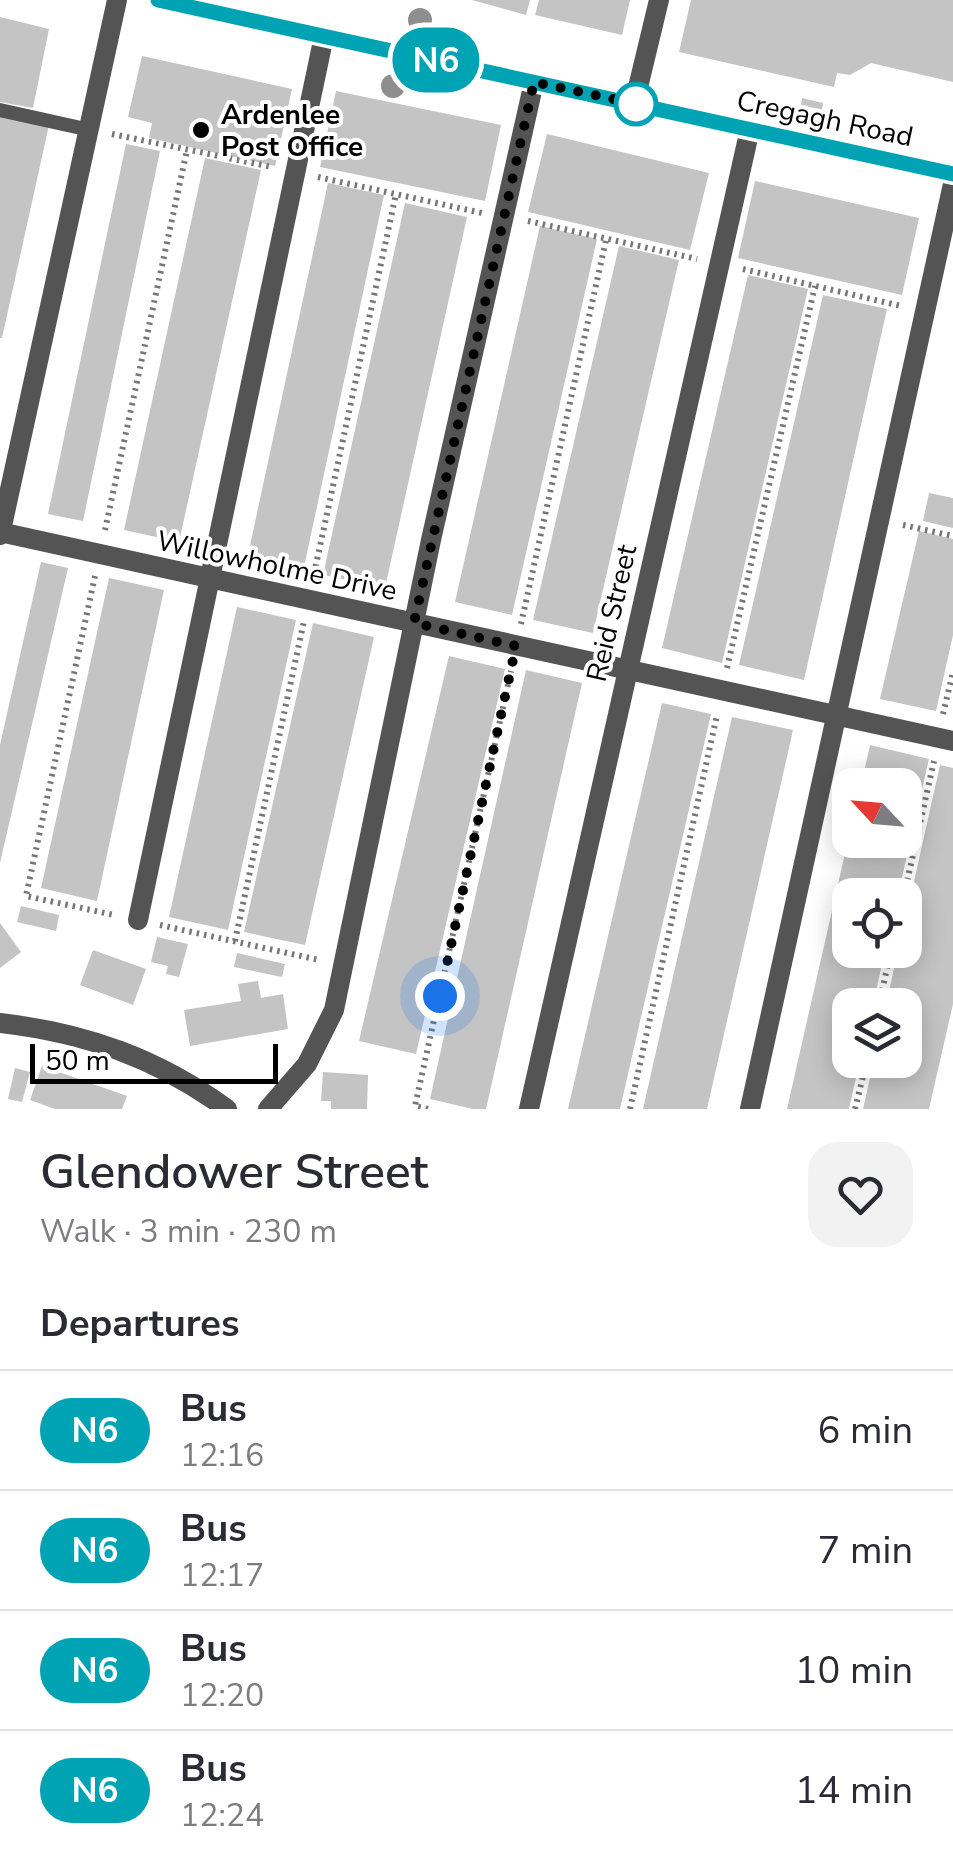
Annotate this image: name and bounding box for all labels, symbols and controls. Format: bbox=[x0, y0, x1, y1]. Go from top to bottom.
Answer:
line badge: N6 bbox=[391, 28, 481, 92]
text: N6 bbox=[412, 37, 460, 84]
street label: Cregagh Road bbox=[733, 82, 917, 156]
unlabelled marker bbox=[615, 83, 657, 125]
place label: Ardenlee Post Office bbox=[221, 96, 363, 166]
marker: Ardenlee Post Office bbox=[190, 119, 212, 141]
street label: Willowholme Drive bbox=[153, 522, 401, 610]
street label: Reid Street bbox=[578, 541, 646, 686]
north arrow bbox=[832, 768, 922, 858]
map controls bbox=[832, 768, 922, 1078]
button: locate bbox=[832, 878, 922, 968]
your location bbox=[415, 971, 465, 1021]
button: layers bbox=[832, 988, 922, 1078]
scale bar bbox=[30, 1039, 278, 1084]
text: 50 m bbox=[45, 1042, 110, 1080]
text: Glendower Street bbox=[40, 1139, 428, 1205]
button: heart bbox=[808, 1142, 913, 1247]
text: Walk · 3 min · 230 m bbox=[40, 1210, 337, 1253]
text: Departures bbox=[40, 1298, 239, 1349]
text: Bus bbox=[180, 1383, 247, 1434]
text: 6 min bbox=[818, 1405, 913, 1456]
text: N6 bbox=[71, 1407, 119, 1454]
text: 12:16 bbox=[180, 1434, 264, 1477]
text: Bus bbox=[180, 1503, 247, 1554]
text: 7 min bbox=[818, 1525, 913, 1576]
text: N6 bbox=[71, 1527, 119, 1574]
text: 12:17 bbox=[180, 1554, 264, 1597]
text: Bus bbox=[180, 1623, 247, 1674]
text: 10 min bbox=[795, 1645, 913, 1696]
text: N6 bbox=[71, 1647, 119, 1694]
text: 12:20 bbox=[180, 1674, 264, 1717]
text: Bus bbox=[180, 1743, 247, 1794]
text: 14 min bbox=[795, 1765, 913, 1816]
text: N6 bbox=[71, 1767, 119, 1814]
text: 12:24 bbox=[180, 1794, 264, 1837]

